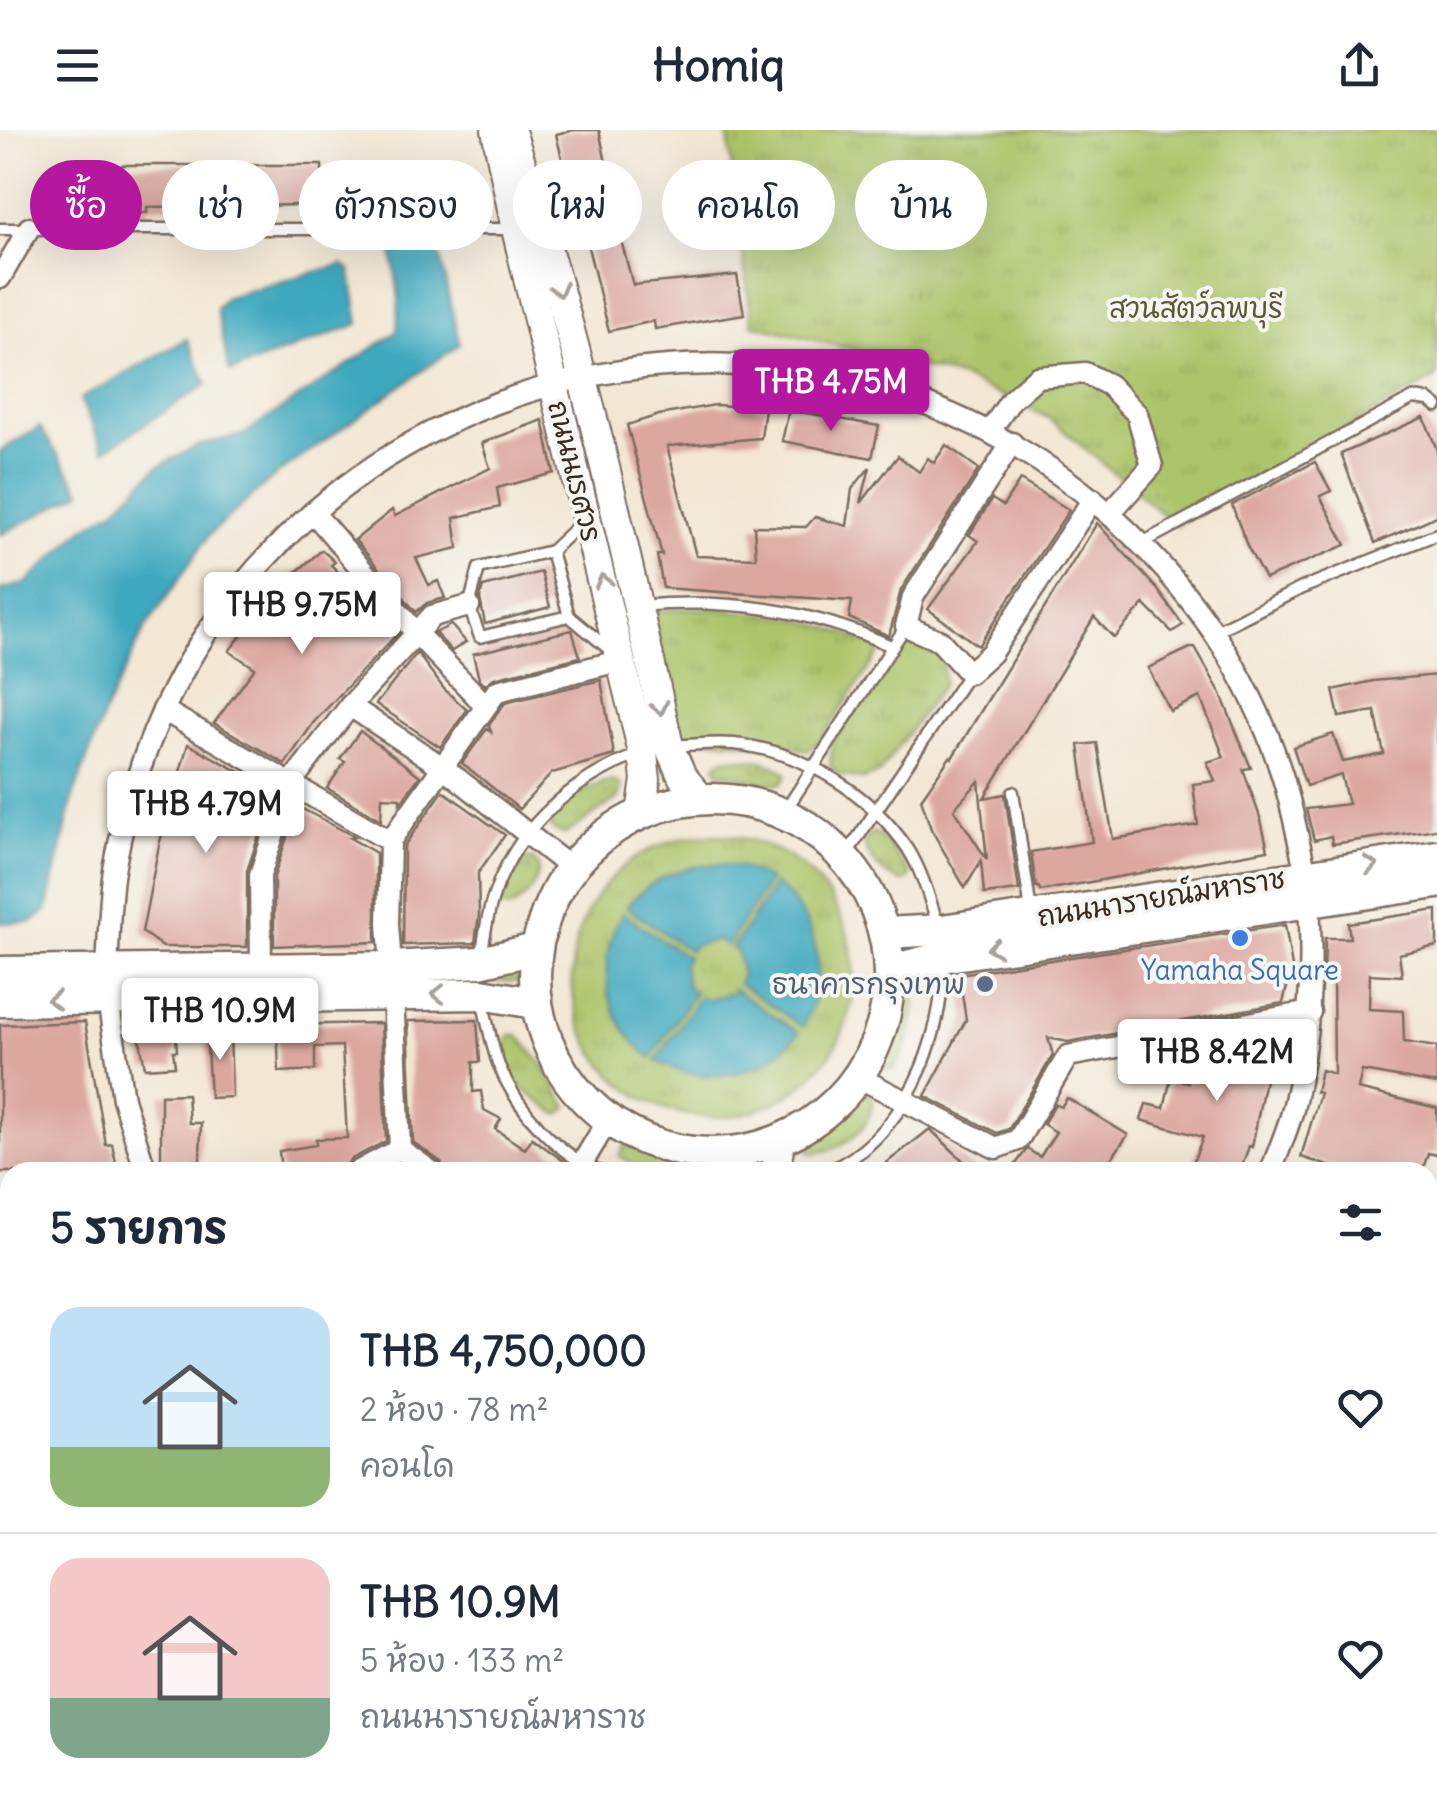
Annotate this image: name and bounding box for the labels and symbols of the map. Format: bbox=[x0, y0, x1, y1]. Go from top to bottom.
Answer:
one-way arrow bbox=[547, 281, 568, 298]
park label: สวนสัตว์ลพบุรี bbox=[1109, 289, 1283, 329]
pin: THB 4.75M bbox=[717, 349, 945, 434]
street label: ถนนนเรศวร bbox=[540, 397, 610, 545]
pin: THB 9.75M bbox=[188, 572, 416, 657]
one-way arrow bbox=[593, 573, 614, 590]
one-way arrow bbox=[649, 699, 670, 716]
pin: THB 4.79M bbox=[92, 771, 320, 856]
one-way arrow bbox=[1363, 855, 1380, 876]
street label: ถนนนารายณ์มหาราช bbox=[1034, 859, 1287, 934]
marker: Yamaha Square bbox=[1229, 927, 1251, 949]
one-way arrow bbox=[986, 937, 1003, 958]
place label: Yamaha Square bbox=[1141, 952, 1339, 988]
place label: ธนาคารกรุงเทพ bbox=[772, 966, 965, 1005]
marker: ธนาคารกรุงเทพ bbox=[974, 973, 996, 995]
pin: THB 10.9M bbox=[106, 978, 334, 1063]
one-way arrow bbox=[430, 983, 446, 1005]
one-way arrow bbox=[46, 990, 61, 1011]
pin: THB 8.42M bbox=[1103, 1019, 1331, 1104]

